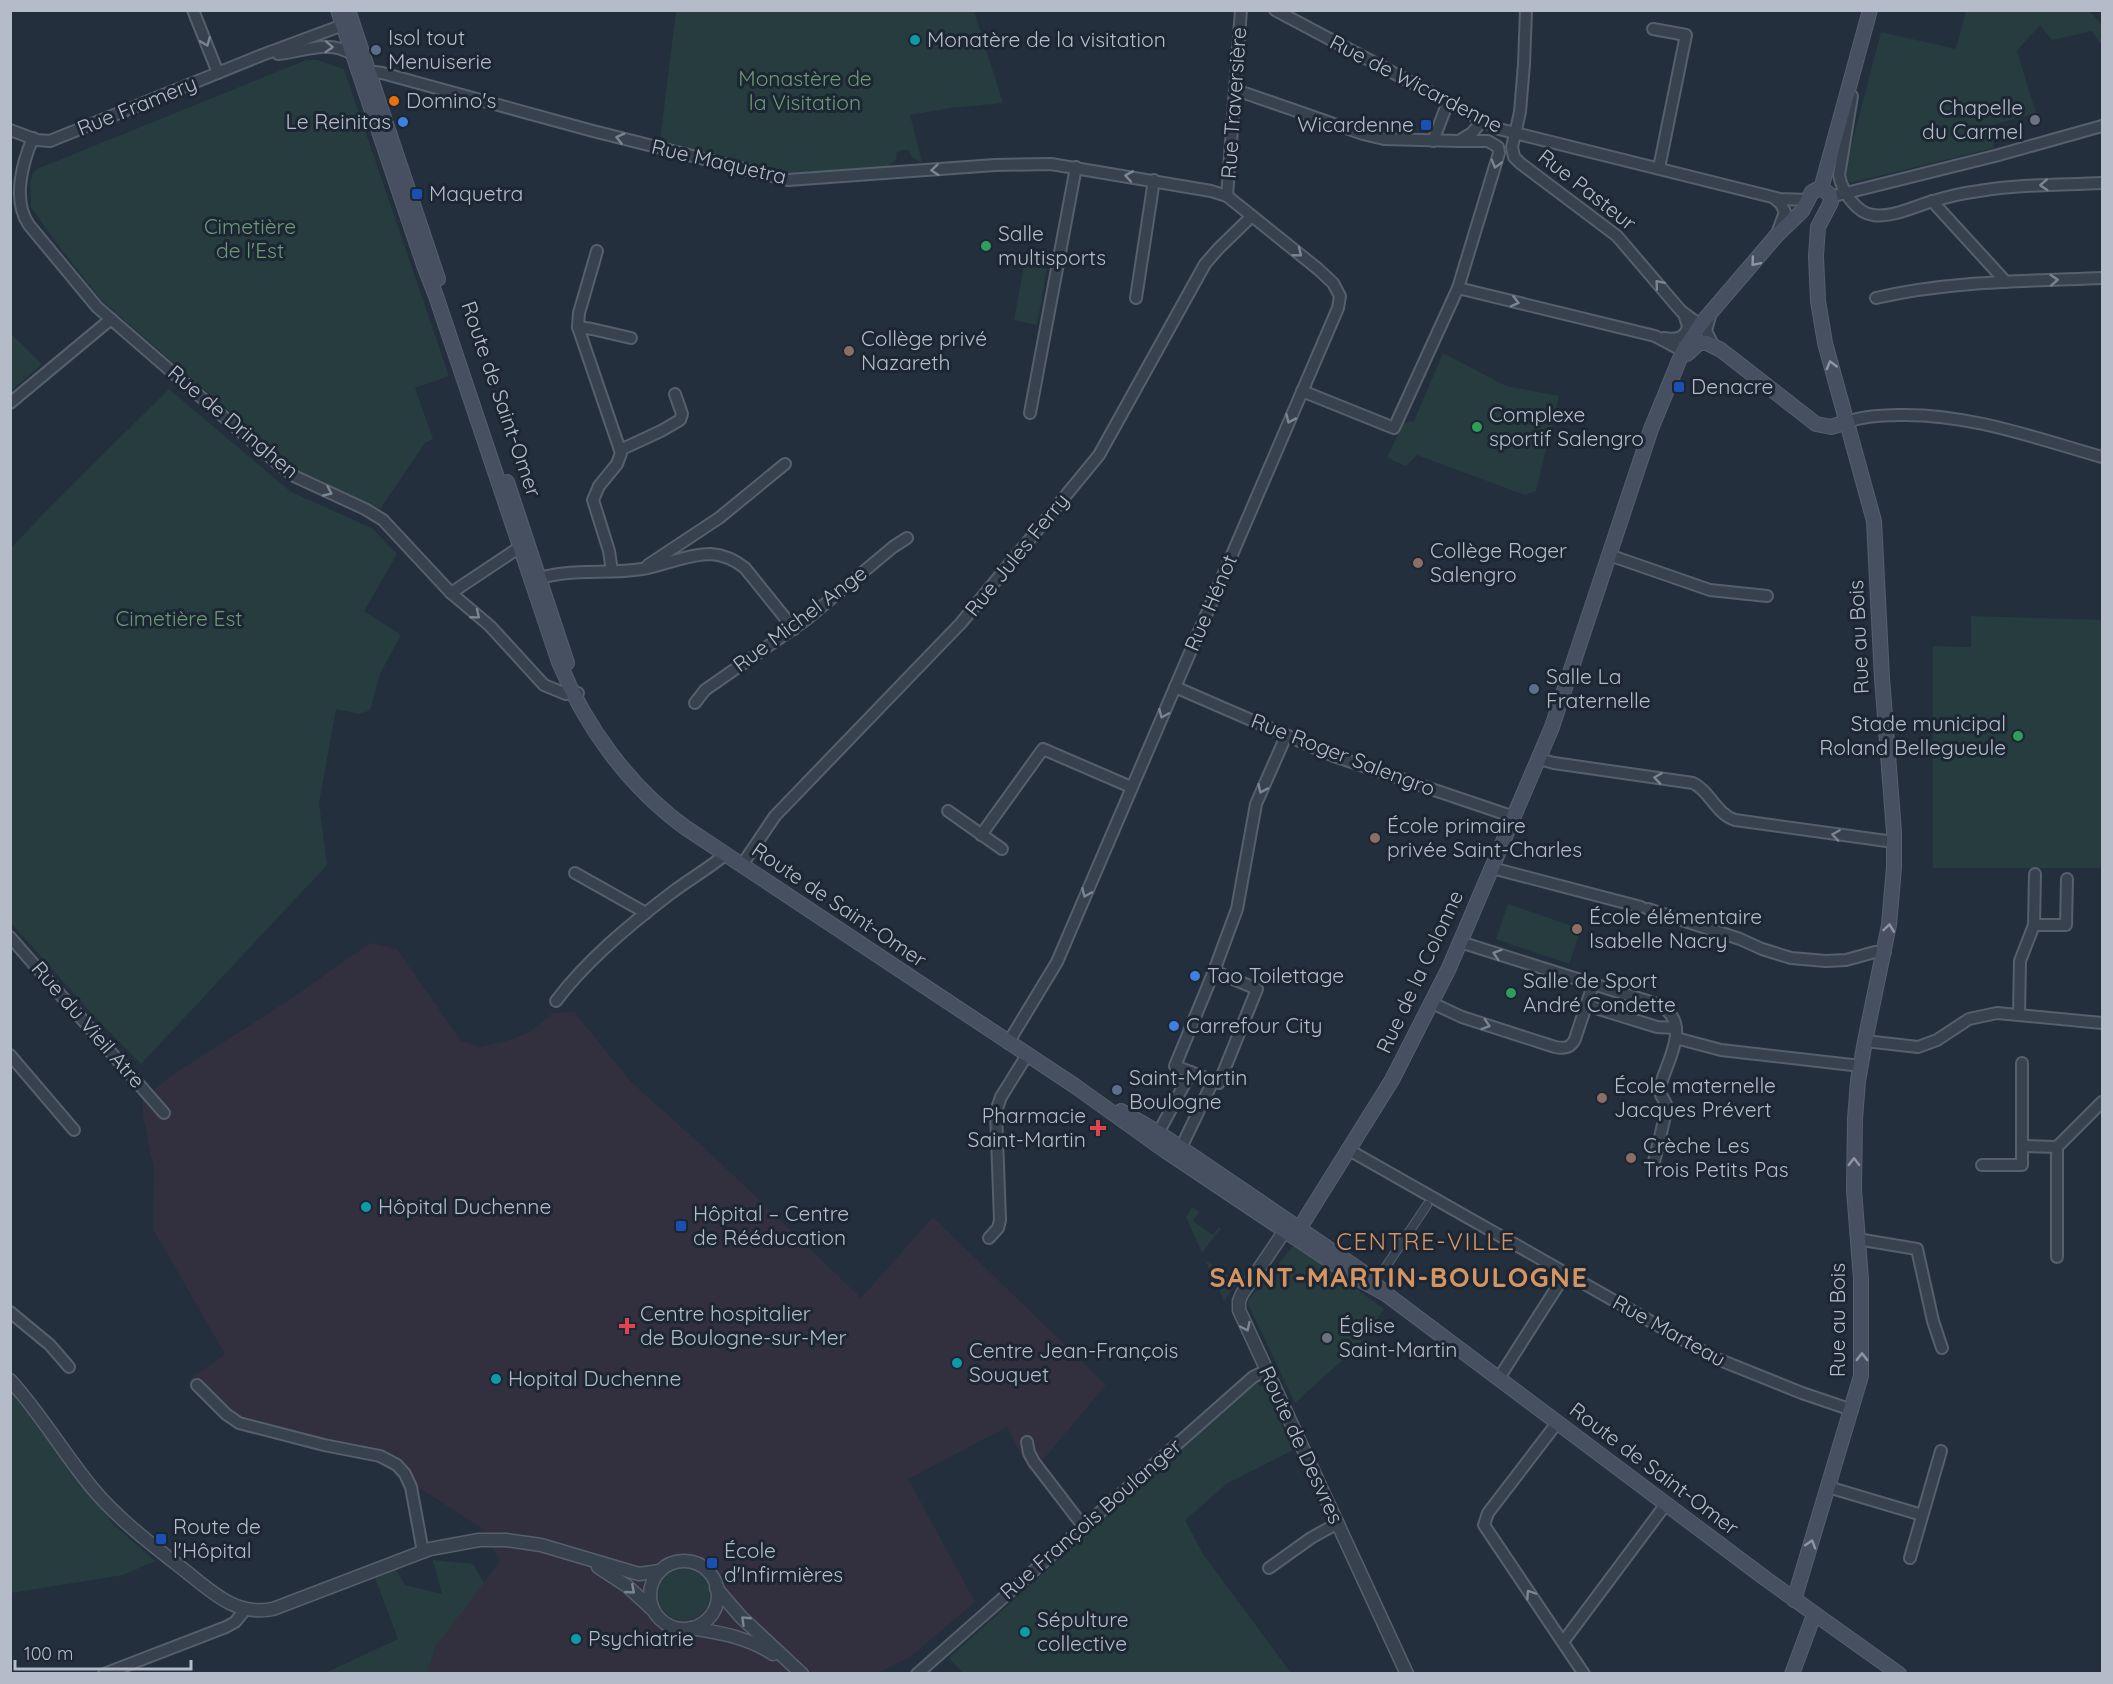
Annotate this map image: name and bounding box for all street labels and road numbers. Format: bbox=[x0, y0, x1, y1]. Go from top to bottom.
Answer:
street label: Rue Traversière bbox=[1215, 26, 1251, 180]
street label: Rue de Wicardenne bbox=[1325, 30, 1507, 138]
street label: Rue Framery bbox=[73, 69, 200, 141]
street label: Rue Maquetra bbox=[649, 133, 789, 189]
street label: Rue Pasteur bbox=[1533, 143, 1642, 236]
street label: Route de Saint-Omer bbox=[456, 297, 548, 500]
street label: Rue de Dringhen bbox=[163, 359, 304, 483]
street label: Rue Jules Ferry bbox=[959, 488, 1074, 621]
street label: Rue Hénot bbox=[1178, 550, 1242, 655]
street label: Rue Michel Ange bbox=[727, 559, 871, 677]
street label: Rue au Bois bbox=[1842, 579, 1874, 695]
street label: Rue Roger Salengro bbox=[1248, 707, 1439, 801]
street label: Route de Saint-Omer bbox=[747, 836, 932, 972]
street label: Rue de la Colonne bbox=[1370, 886, 1468, 1057]
street label: Rue du Vieil Atre bbox=[27, 956, 151, 1093]
street label: Rue au Bois bbox=[1824, 1263, 1850, 1377]
street label: Rue Marteau bbox=[1609, 1288, 1730, 1372]
street label: Route de Desvres bbox=[1254, 1362, 1350, 1528]
street label: Route de Saint-Omer bbox=[1565, 1396, 1744, 1540]
street label: Rue François Boulanger bbox=[994, 1432, 1186, 1604]

